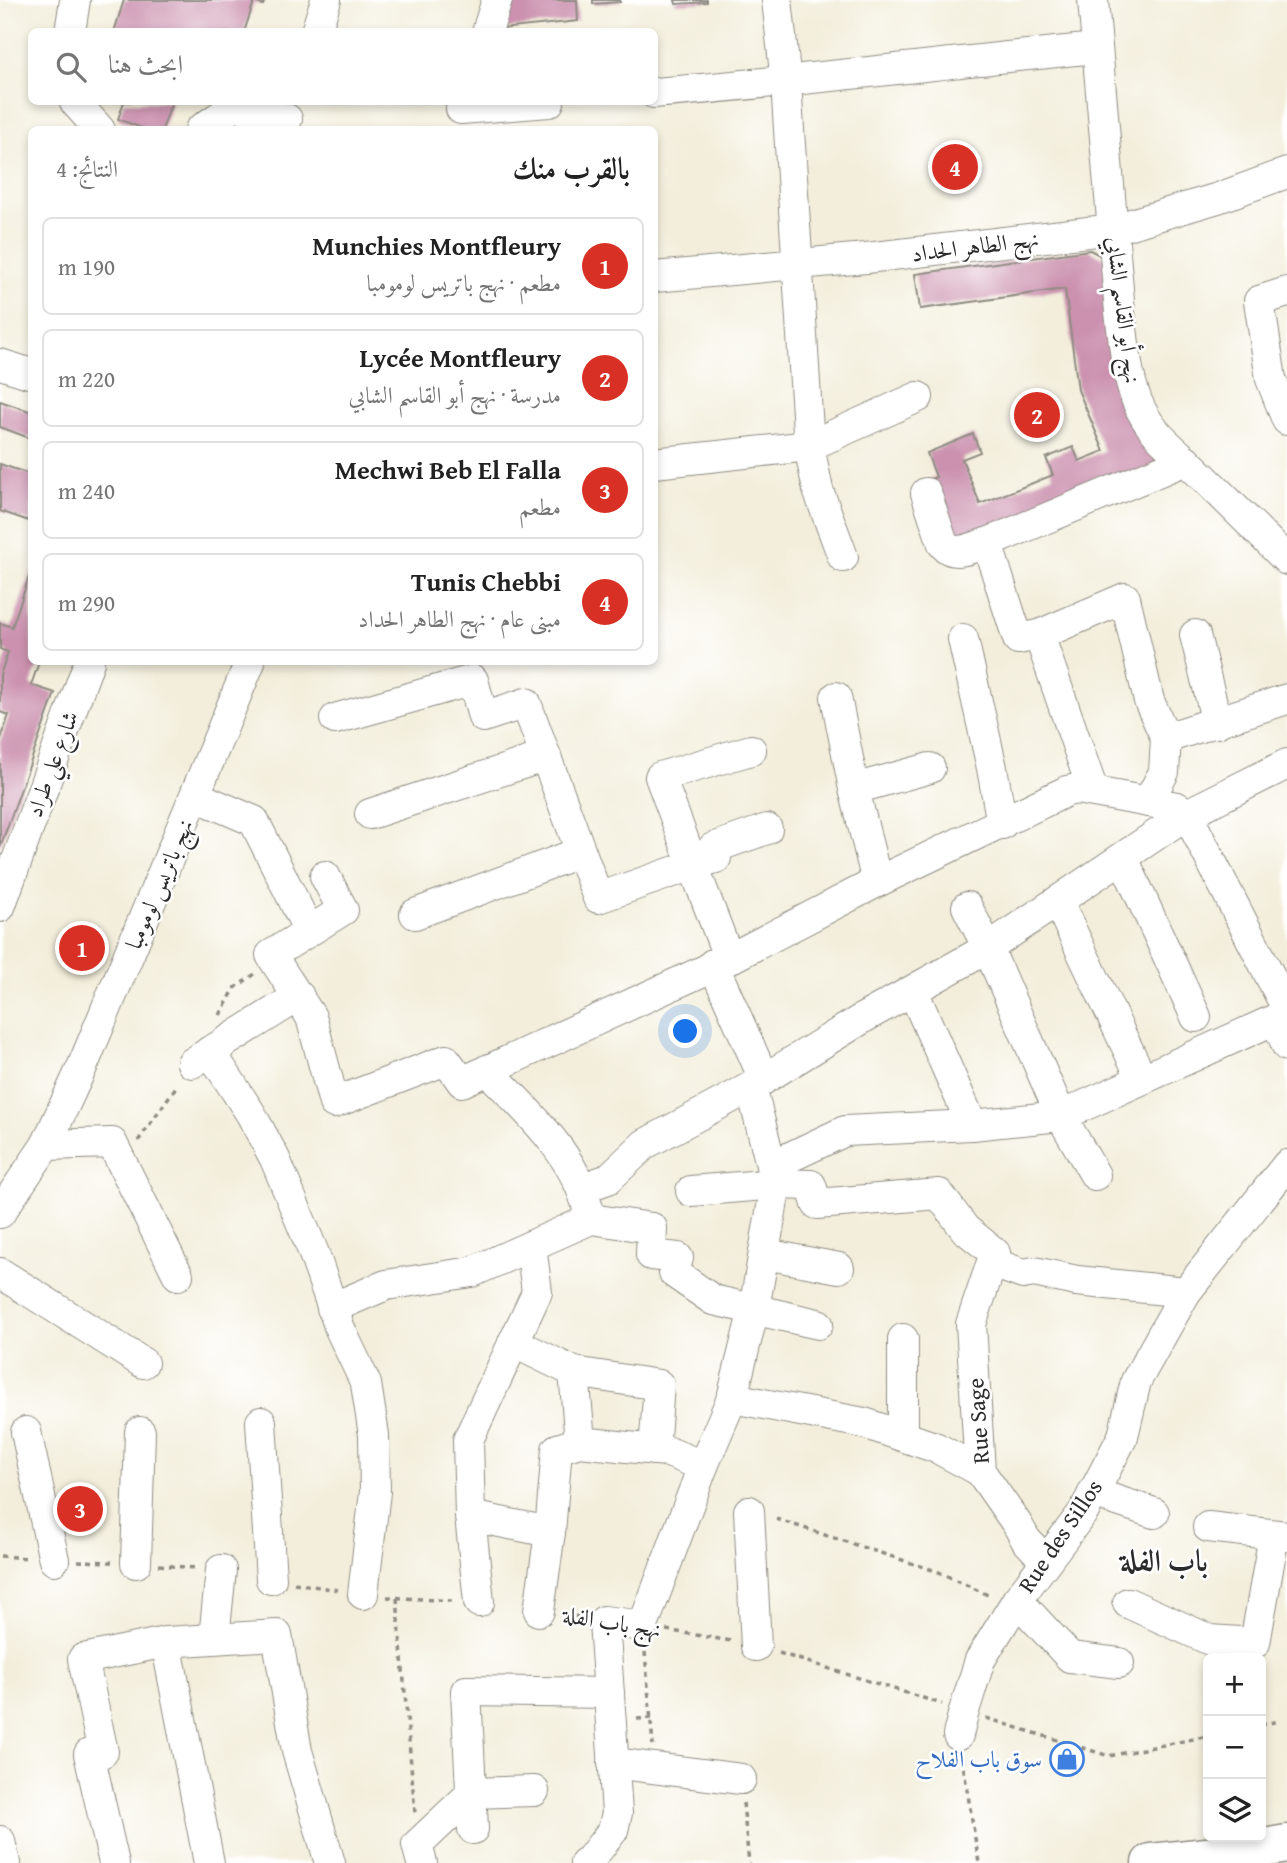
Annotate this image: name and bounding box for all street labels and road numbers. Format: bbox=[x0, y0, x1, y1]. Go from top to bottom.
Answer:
street label: نهج الطاهر الحداد bbox=[909, 221, 1041, 275]
street label: نهج أبو القاسم الشابي bbox=[1092, 235, 1150, 386]
street label: شارع علي طراد bbox=[17, 706, 93, 824]
street label: نهج باتريس لومومبا bbox=[116, 814, 205, 956]
street label: Rue Sage bbox=[958, 1377, 997, 1465]
street label: Rue des Sillos bbox=[1009, 1472, 1110, 1599]
street label: نهج باب الفلة bbox=[559, 1597, 664, 1651]

